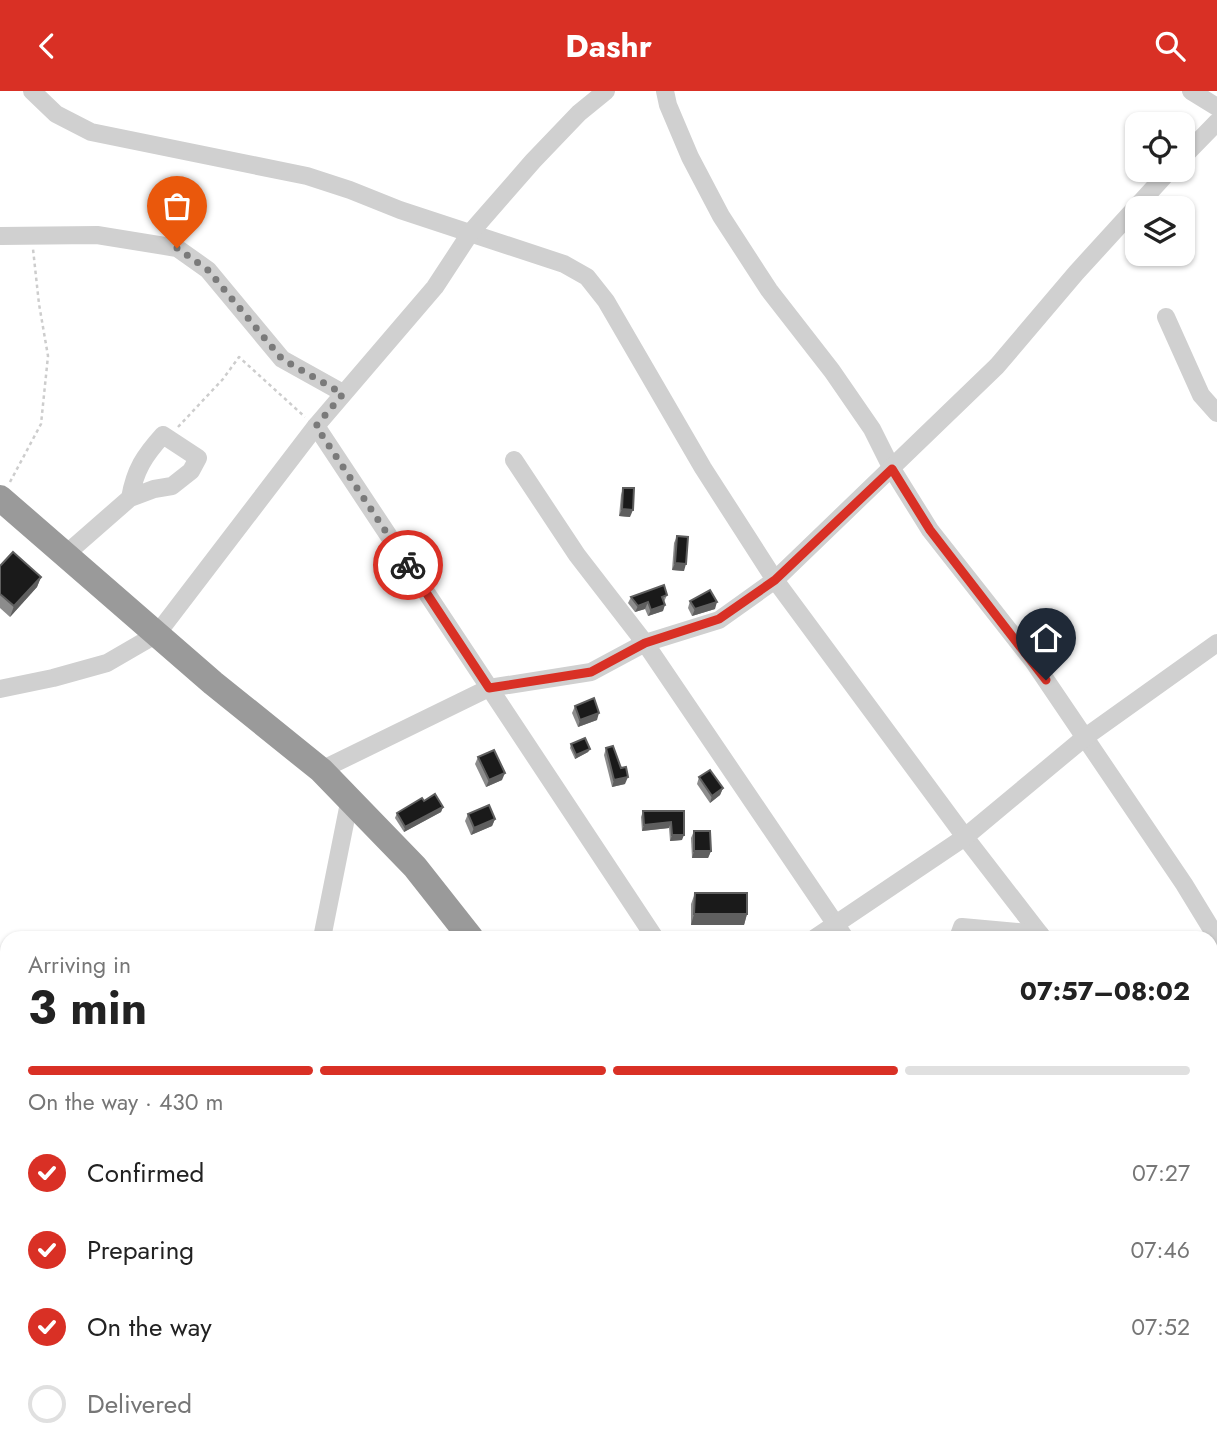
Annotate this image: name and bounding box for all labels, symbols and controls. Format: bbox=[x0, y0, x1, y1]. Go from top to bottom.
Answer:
text: Dashr bbox=[565, 23, 652, 69]
icon: back bbox=[28, 27, 66, 65]
icon: search bbox=[1151, 27, 1189, 65]
map controls bbox=[1125, 112, 1195, 266]
button: locate bbox=[1125, 112, 1195, 182]
pin bbox=[147, 176, 207, 248]
icon: bag bbox=[158, 187, 196, 225]
button: layers bbox=[1125, 196, 1195, 266]
courier bbox=[373, 530, 443, 600]
icon: bike bbox=[389, 546, 427, 584]
pin bbox=[1016, 608, 1076, 680]
icon: home bbox=[1027, 619, 1065, 657]
text: Arriving in bbox=[28, 948, 131, 982]
text: 07:57–08:02 bbox=[1020, 972, 1190, 1010]
text: 3 min bbox=[28, 975, 147, 1041]
text: On the way · 430 m bbox=[28, 1085, 224, 1119]
icon: check bbox=[28, 1154, 66, 1192]
text: Confirmed bbox=[87, 1154, 204, 1192]
text: 07:27 bbox=[1132, 1156, 1190, 1190]
icon: check bbox=[28, 1231, 66, 1269]
text: Preparing bbox=[87, 1231, 194, 1269]
text: 07:46 bbox=[1131, 1233, 1190, 1267]
icon: check bbox=[28, 1308, 66, 1346]
text: On the way bbox=[87, 1308, 212, 1346]
text: 07:52 bbox=[1131, 1310, 1190, 1344]
text: Delivered bbox=[87, 1385, 192, 1423]

